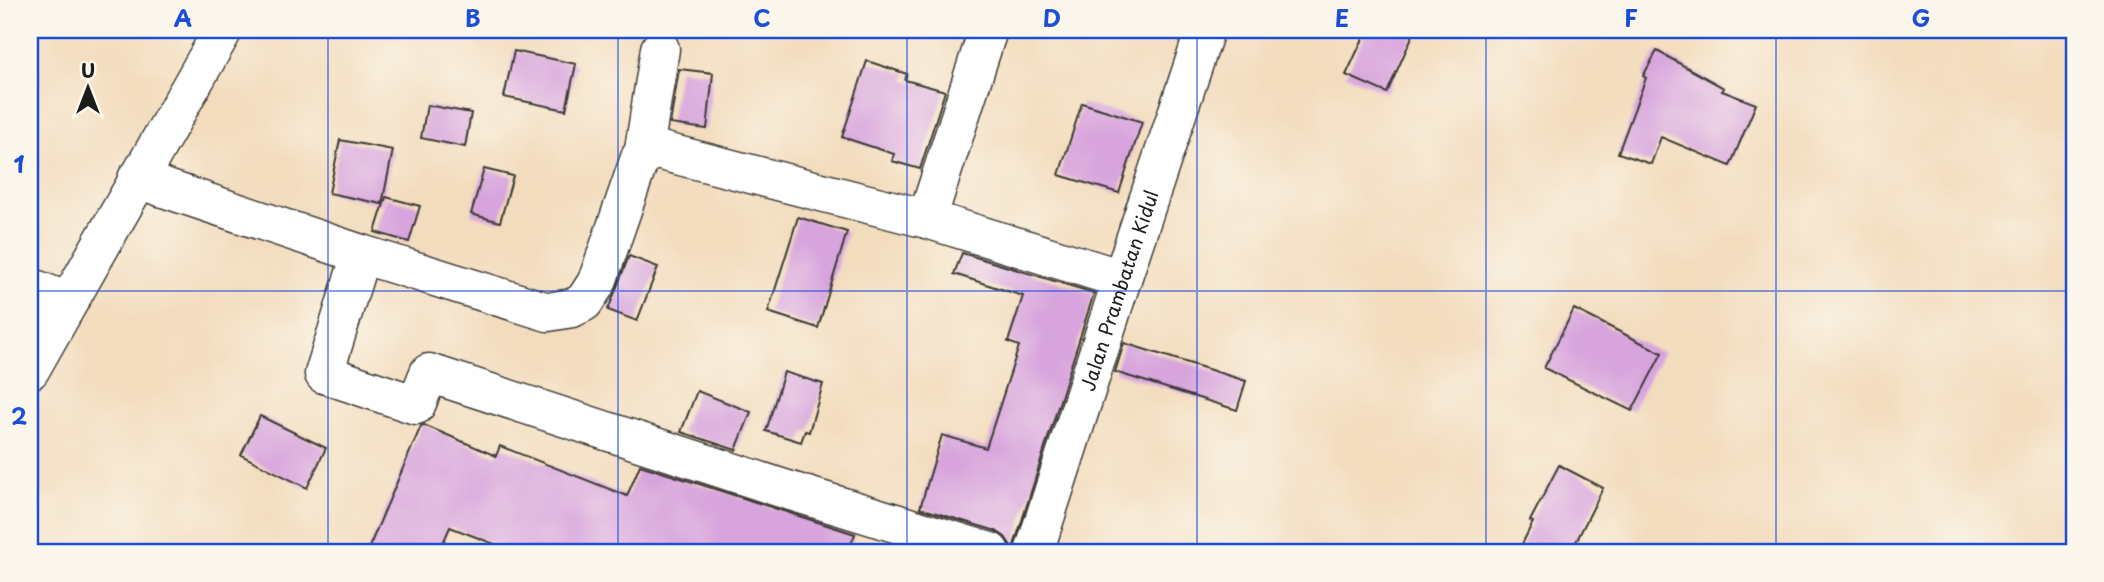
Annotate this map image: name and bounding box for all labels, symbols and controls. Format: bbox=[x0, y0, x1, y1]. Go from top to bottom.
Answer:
text: A bbox=[174, 0, 192, 35]
text: B bbox=[465, 0, 481, 35]
text: C bbox=[753, 0, 771, 35]
text: D bbox=[1043, 0, 1061, 35]
text: E bbox=[1335, 0, 1349, 35]
text: F bbox=[1624, 0, 1638, 35]
text: G bbox=[1912, 0, 1930, 35]
north arrow bbox=[52, 52, 122, 122]
text: U bbox=[81, 56, 95, 84]
text: 1 bbox=[14, 146, 25, 181]
street label: Jalan Prambatan Kidul bbox=[1073, 186, 1165, 394]
text: 2 bbox=[11, 398, 27, 433]

